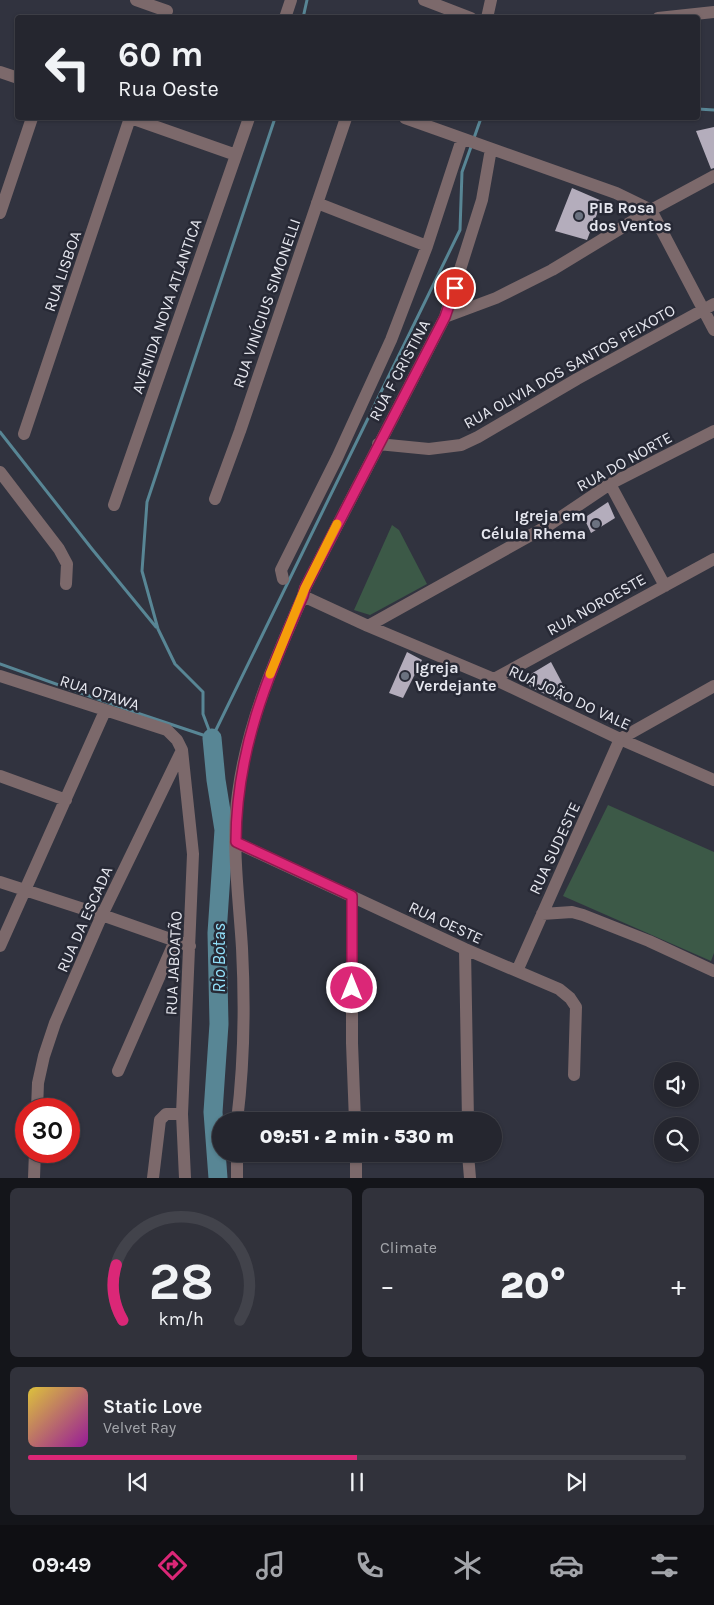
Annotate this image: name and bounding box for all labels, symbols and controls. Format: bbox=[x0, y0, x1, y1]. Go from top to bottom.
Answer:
text: 60 m bbox=[118, 34, 203, 75]
icon: left bbox=[35, 35, 100, 100]
text: Rua Oeste bbox=[118, 76, 219, 102]
place label: PIB Rosa dos Ventos bbox=[589, 198, 672, 235]
marker: PIB Rosa dos Ventos bbox=[573, 210, 585, 222]
street label: AVENIDA NOVA ATLANTICA bbox=[128, 216, 205, 396]
street label: RUA VINÍCIUS SIMONELLI bbox=[229, 216, 304, 390]
street label: RUA LISBOA bbox=[40, 228, 85, 314]
pin bbox=[434, 267, 476, 309]
icon: arrive bbox=[441, 274, 469, 302]
street label: RUA OLIVIA DOS SANTOS PEIXOTO bbox=[460, 300, 678, 433]
street label: RUA F CRISTINA bbox=[365, 316, 434, 424]
street label: RUA DO NORTE bbox=[573, 427, 675, 495]
place label: Igreja em Célula Rhema bbox=[481, 506, 586, 543]
marker: Igreja em Célula Rhema bbox=[590, 518, 602, 530]
street label: RUA NOROESTE bbox=[543, 569, 649, 639]
place label: Igreja Verdejante bbox=[415, 658, 497, 695]
street label: RUA JOÃO DO VALE bbox=[506, 661, 634, 734]
marker: Igreja Verdejante bbox=[399, 670, 411, 682]
street label: RUA OTAWA bbox=[58, 671, 142, 714]
street label: RUA SUDESTE bbox=[525, 799, 584, 897]
street label: RUA DA ESCADA bbox=[53, 863, 116, 975]
street label: RUA OESTE bbox=[406, 897, 486, 948]
street label: RUA JABOATÃO bbox=[161, 910, 186, 1016]
water label: Rio Botas bbox=[208, 923, 230, 993]
position arrow bbox=[325, 961, 377, 1013]
map controls bbox=[654, 1062, 699, 1162]
button: sound bbox=[654, 1062, 699, 1107]
speed limit sign: 30 bbox=[15, 1098, 80, 1163]
button: search bbox=[654, 1117, 699, 1162]
text: 09:51 · 2 min · 530 m bbox=[260, 1126, 454, 1148]
text: Climate bbox=[380, 1238, 437, 1257]
text: 28 bbox=[148, 1251, 214, 1312]
text: 20° bbox=[500, 1263, 566, 1308]
text: − bbox=[380, 1269, 395, 1302]
text: + bbox=[671, 1269, 686, 1302]
text: km/h bbox=[158, 1309, 204, 1330]
text: Static Love bbox=[103, 1396, 202, 1418]
text: Velvet Ray bbox=[103, 1418, 176, 1437]
icon: previous bbox=[124, 1468, 152, 1496]
icon: pause bbox=[343, 1468, 371, 1496]
icon: next bbox=[562, 1468, 590, 1496]
icon: directions bbox=[155, 1548, 190, 1583]
icon: music bbox=[253, 1548, 288, 1583]
icon: phone bbox=[352, 1548, 387, 1583]
icon: climate bbox=[450, 1548, 485, 1583]
icon: car bbox=[549, 1548, 584, 1583]
icon: filters bbox=[647, 1548, 682, 1583]
text: 09:49 bbox=[32, 1552, 92, 1578]

